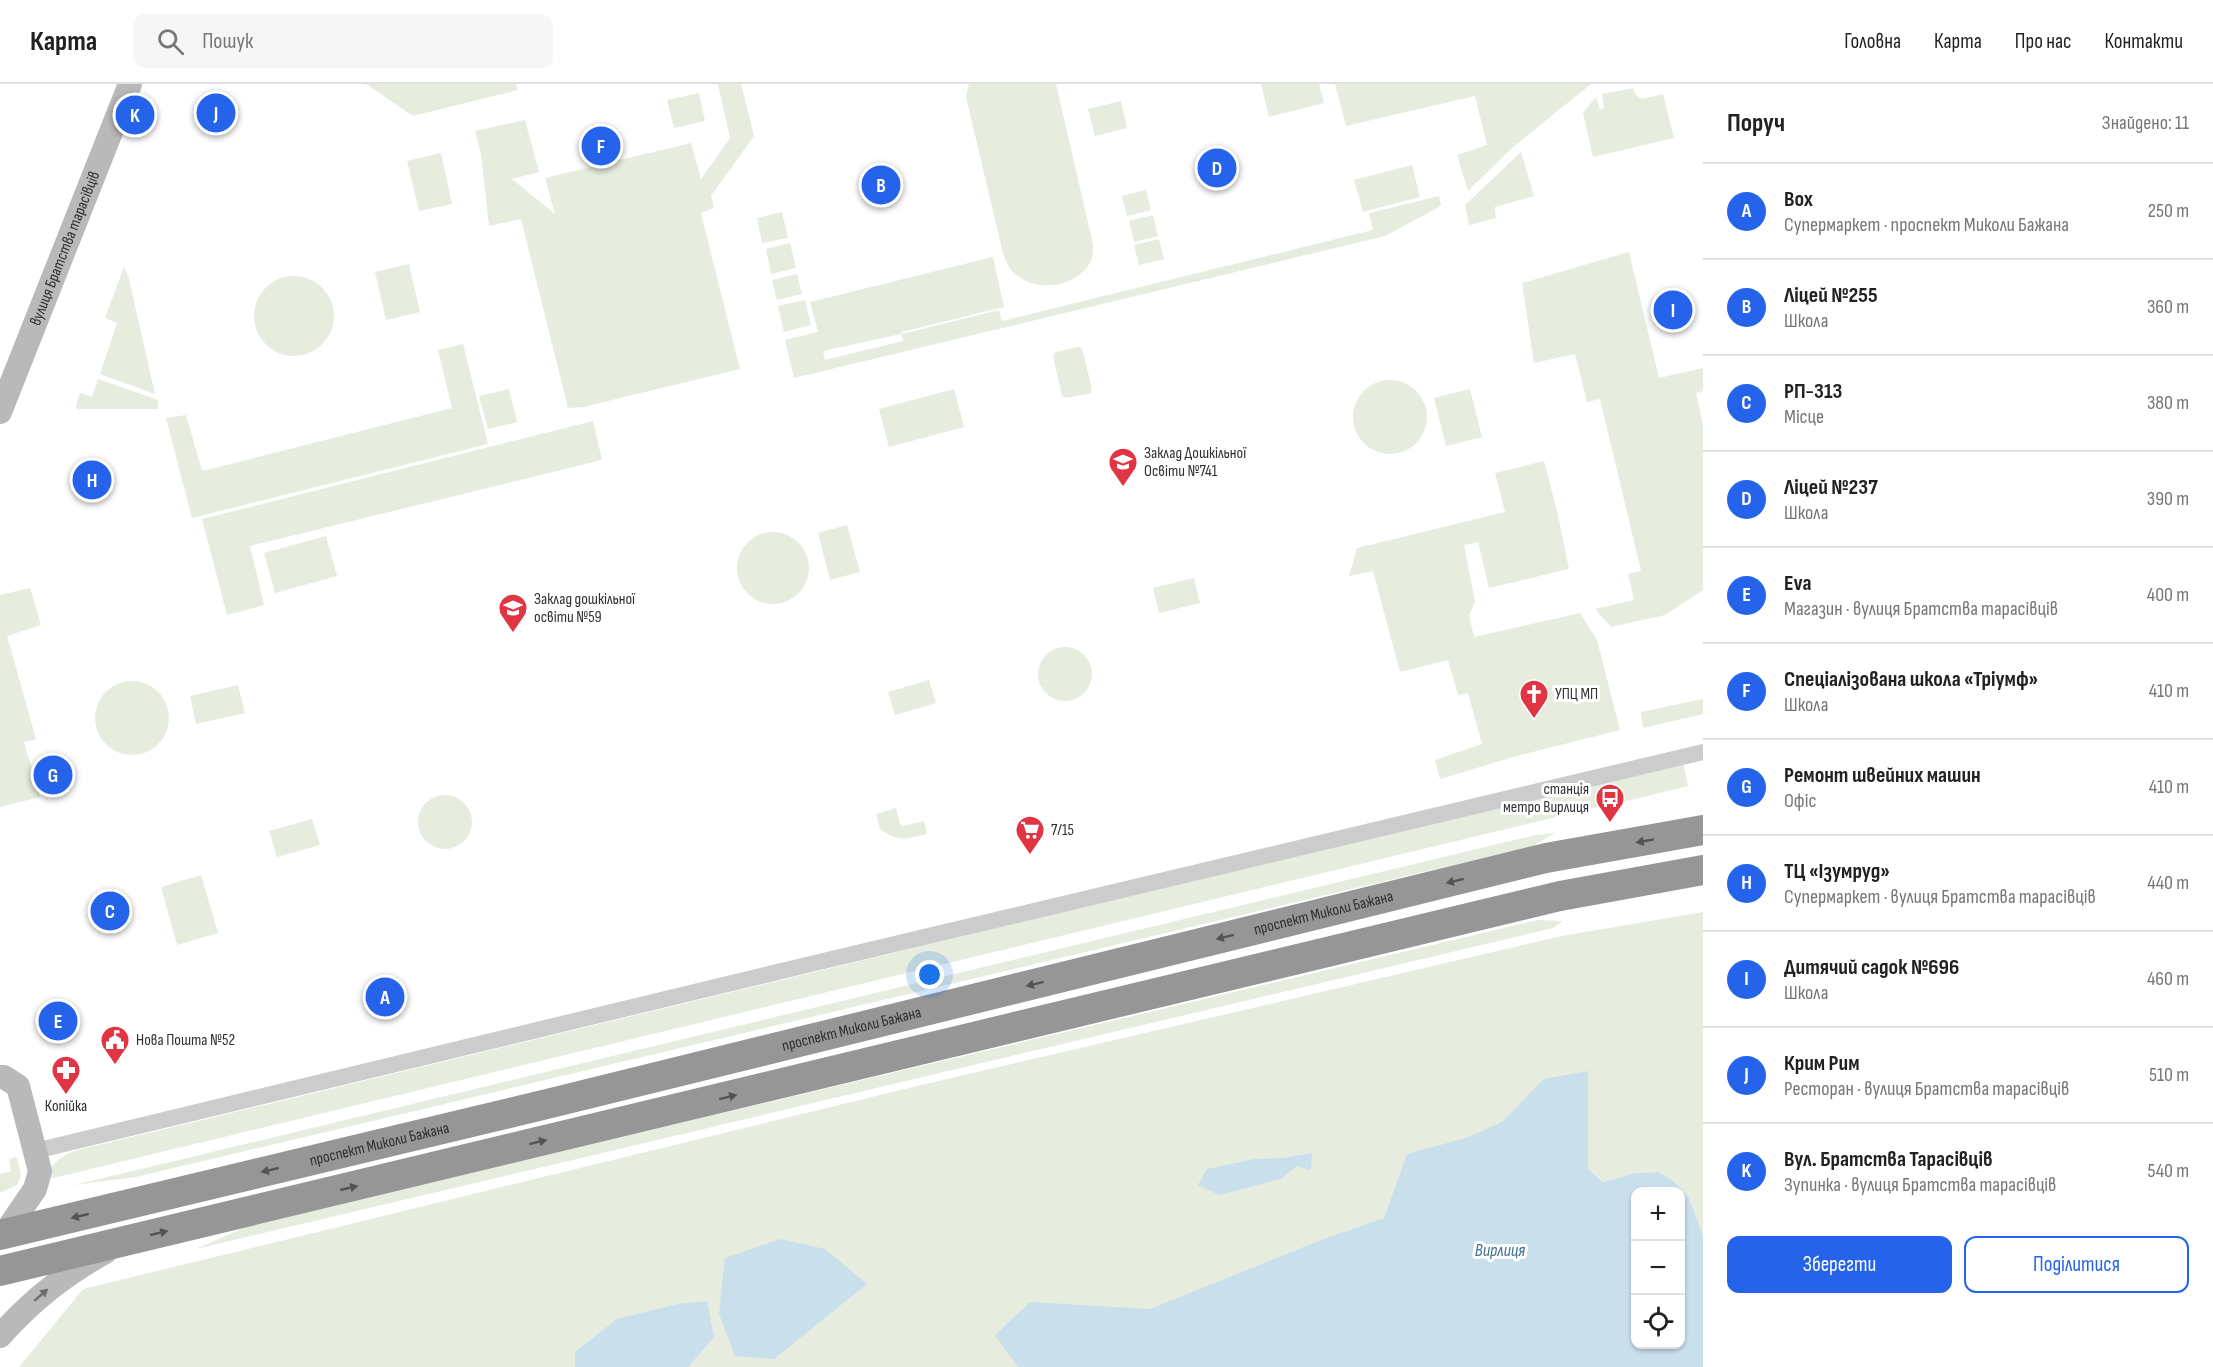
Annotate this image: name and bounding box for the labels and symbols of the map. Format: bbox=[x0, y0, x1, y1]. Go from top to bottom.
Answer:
pin: J bbox=[196, 90, 236, 135]
pin: K bbox=[116, 93, 154, 138]
pin: F bbox=[582, 124, 620, 168]
pin: D bbox=[1198, 146, 1236, 190]
pin: B bbox=[862, 162, 900, 208]
street label: вулиця Братства тарасівців bbox=[26, 169, 104, 328]
pin: I bbox=[1654, 288, 1692, 332]
place label: Заклад Дошкільної Освіти №741 bbox=[1144, 444, 1247, 481]
school or university icon: Заклад Дошкільної Освіти №741 bbox=[1107, 446, 1139, 488]
pin: H bbox=[72, 458, 112, 502]
place label: Заклад дошкільної освіти №59 bbox=[534, 590, 636, 627]
school or university icon: Заклад дошкільної освіти №59 bbox=[497, 592, 529, 634]
church icon: УПЦ МП bbox=[1518, 678, 1550, 720]
place label: УПЦ МП bbox=[1555, 685, 1598, 704]
pin: G bbox=[34, 752, 72, 798]
place label: станція метро Вирлиця bbox=[1503, 780, 1589, 817]
bus stop icon: станція метро Вирлиця bbox=[1594, 782, 1626, 824]
supermarket icon: 7/15 bbox=[1014, 814, 1046, 856]
place label: 7/15 bbox=[1051, 821, 1074, 840]
one-way arrow bbox=[1636, 836, 1655, 845]
one-way arrow bbox=[1445, 876, 1464, 886]
street label: проспект Миколи Бажана bbox=[1252, 887, 1395, 939]
pin: C bbox=[90, 888, 130, 934]
one-way arrow bbox=[1215, 933, 1234, 943]
your location bbox=[915, 960, 944, 989]
pin: A bbox=[366, 974, 404, 1020]
one-way arrow bbox=[1026, 979, 1044, 989]
pin: E bbox=[38, 998, 78, 1044]
street label: проспект Миколи Бажана bbox=[780, 1003, 923, 1055]
public building icon: Нова Пошта №52 bbox=[99, 1024, 131, 1066]
place label: Нова Пошта №52 bbox=[136, 1031, 235, 1050]
pharmacy icon: Копійка bbox=[50, 1054, 82, 1096]
one-way arrow bbox=[719, 1091, 737, 1101]
place label: Копійка bbox=[45, 1097, 87, 1116]
street label: проспект Миколи Бажана bbox=[308, 1118, 451, 1170]
one-way arrow bbox=[529, 1137, 547, 1147]
one-way arrow bbox=[260, 1166, 279, 1176]
one-way arrow bbox=[339, 1182, 358, 1192]
one-way arrow bbox=[71, 1211, 89, 1221]
one-way arrow bbox=[150, 1228, 168, 1238]
water label: Вирлиця bbox=[1475, 1240, 1525, 1261]
one-way arrow bbox=[33, 1289, 48, 1302]

